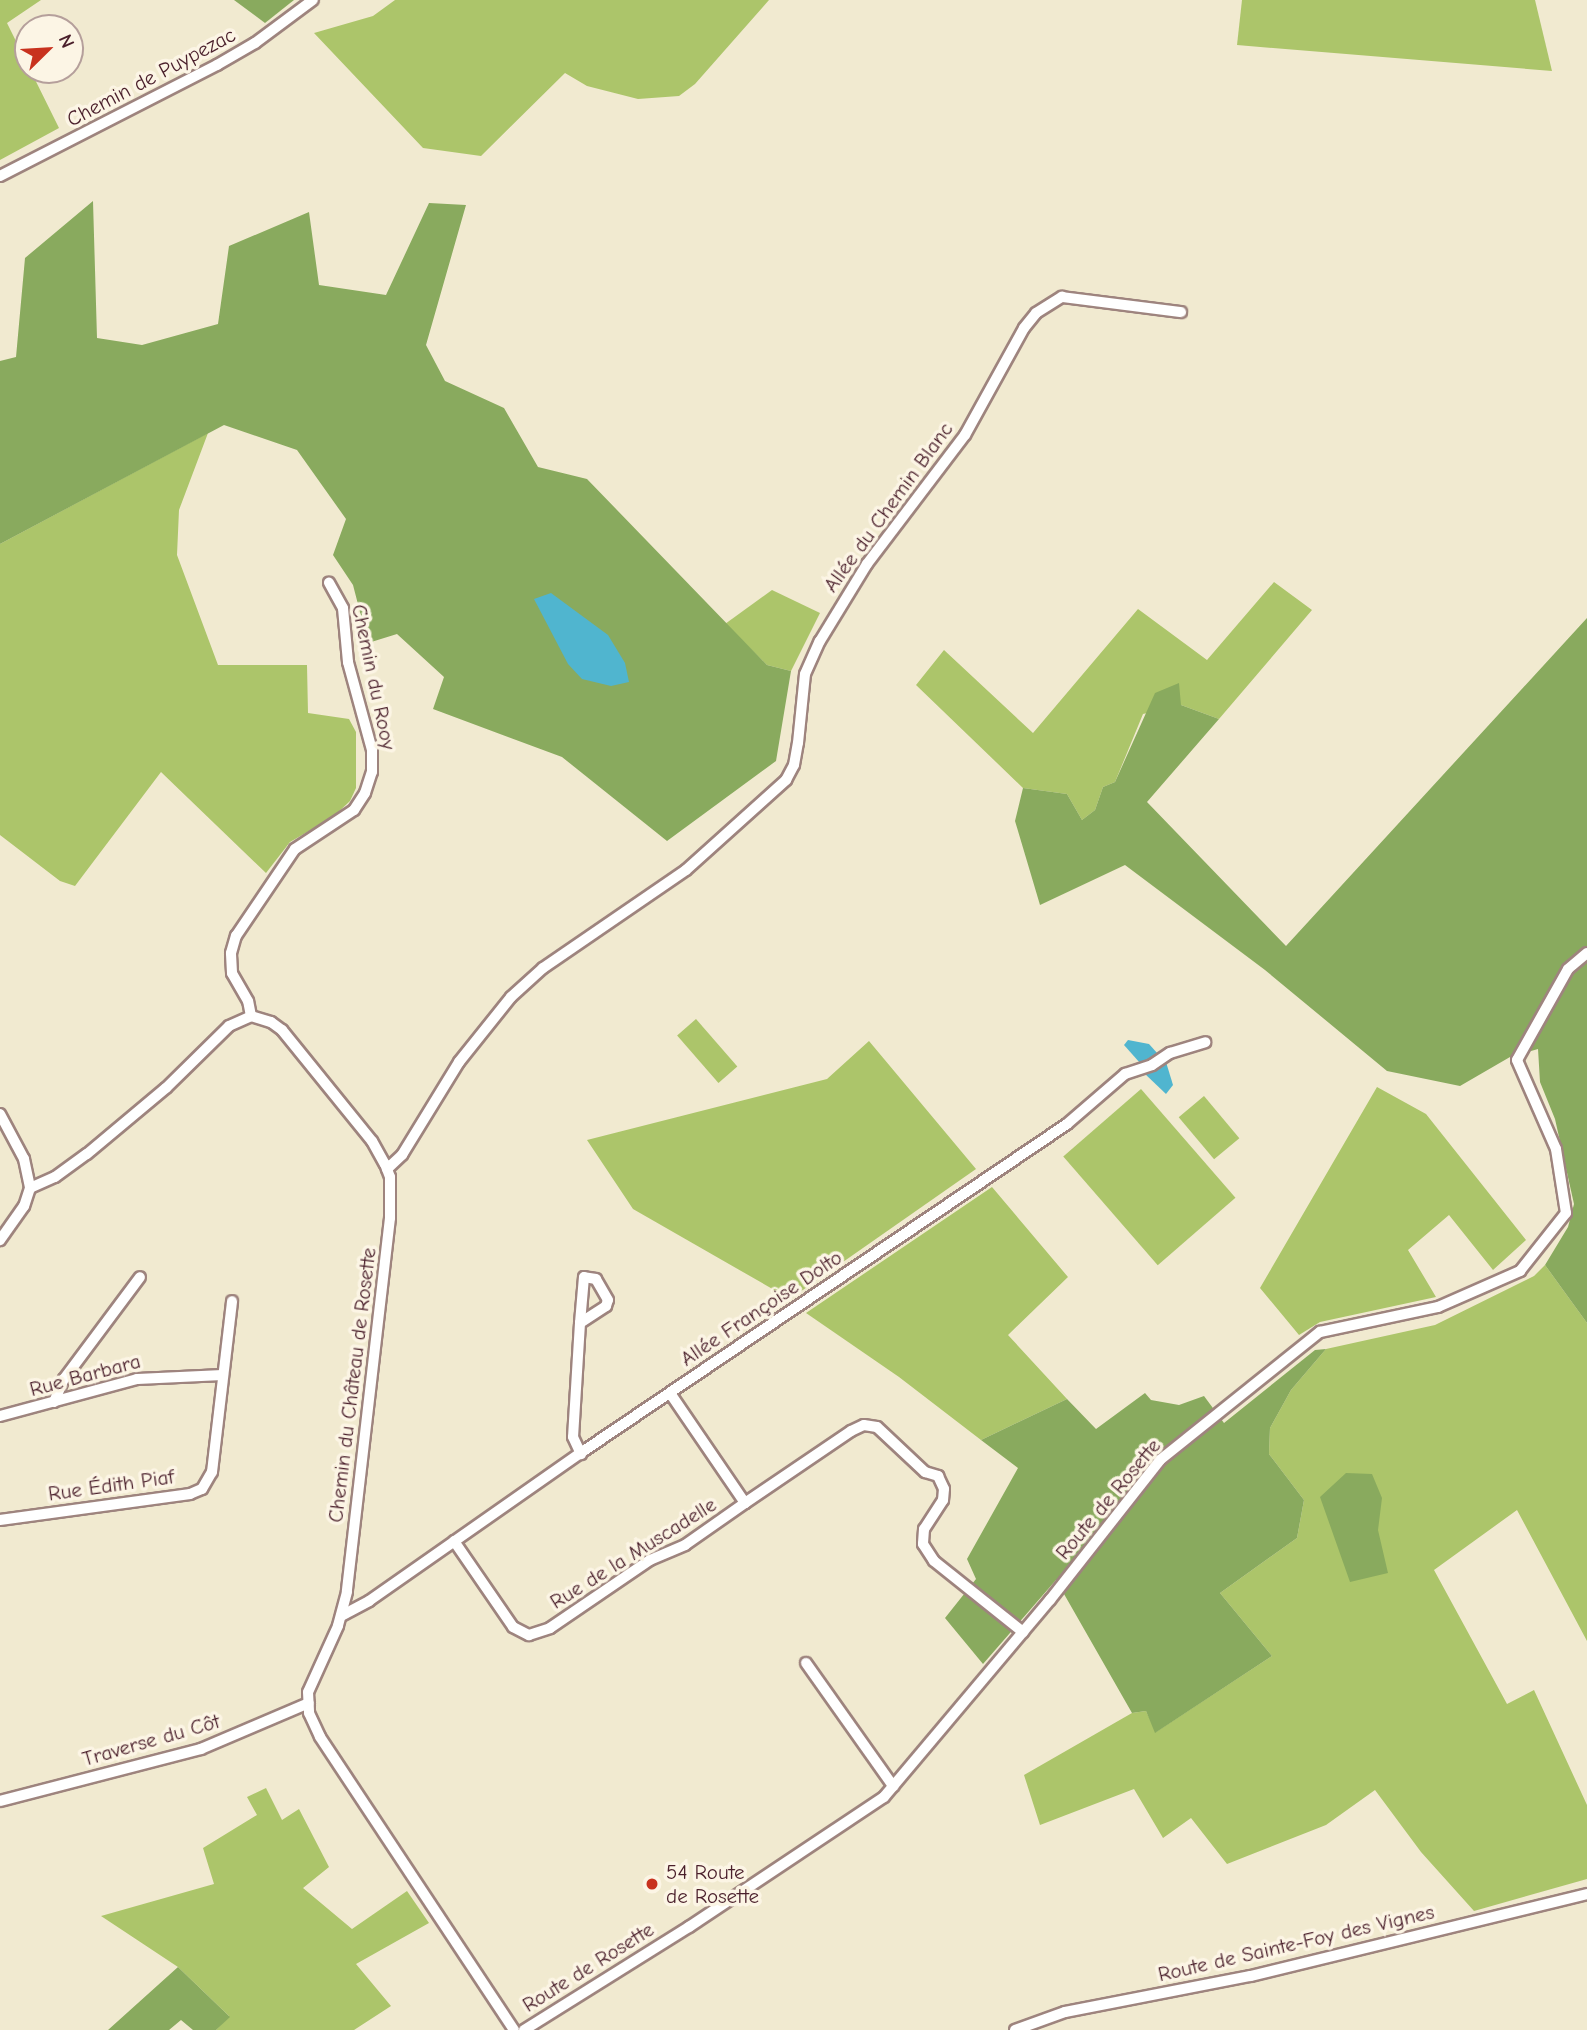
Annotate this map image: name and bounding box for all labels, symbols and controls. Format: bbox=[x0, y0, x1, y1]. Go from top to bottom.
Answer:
north arrow bbox=[14, 14, 84, 84]
street label: Chemin de Puypezac bbox=[62, 22, 240, 132]
text: N bbox=[54, 31, 79, 51]
street label: Allée du Chemin Blanc bbox=[818, 417, 958, 597]
street label: Chemin du Rooy bbox=[346, 602, 402, 752]
street label: Allée Françoise Dolto bbox=[675, 1245, 847, 1371]
street label: Chemin du Château de Rosette bbox=[323, 1246, 381, 1524]
street label: Rue Barbara bbox=[27, 1348, 143, 1402]
street label: Route de Rosette bbox=[1050, 1433, 1166, 1565]
street label: Rue Édith Piaf bbox=[46, 1464, 176, 1506]
street label: Rue de la Muscadelle bbox=[545, 1492, 721, 1614]
street label: Traverse du Côt bbox=[79, 1708, 223, 1772]
place label: 54 Route de Rosette bbox=[666, 1859, 759, 1909]
marker: 54 Route de Rosette bbox=[644, 1876, 660, 1892]
street label: Route de Sainte-Foy des Vignes bbox=[1155, 1899, 1437, 1987]
street label: Route de Rosette bbox=[518, 1917, 658, 2017]

